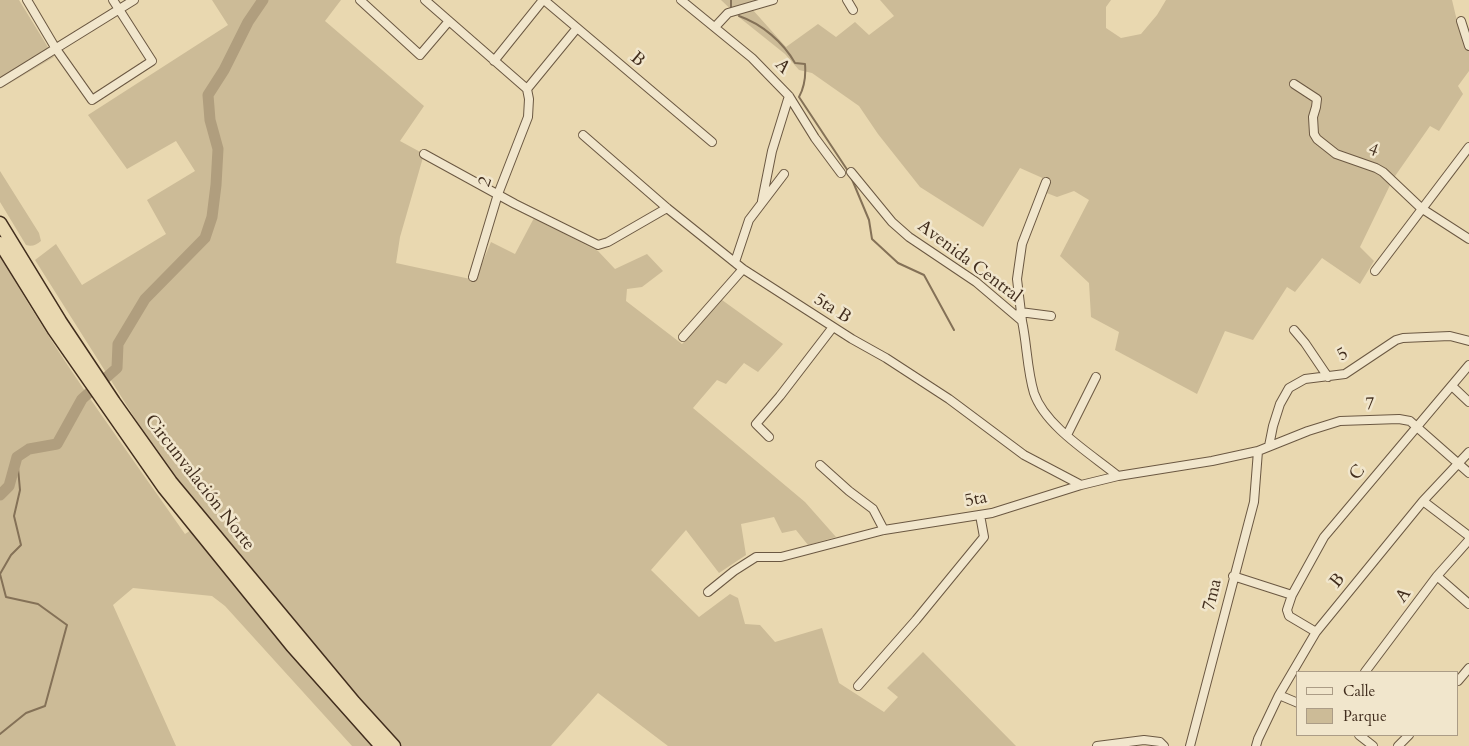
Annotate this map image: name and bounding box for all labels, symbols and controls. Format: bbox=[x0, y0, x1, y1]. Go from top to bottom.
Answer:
street label: B bbox=[625, 48, 649, 72]
street label: A bbox=[770, 55, 794, 79]
street label: 4 bbox=[1365, 139, 1381, 163]
street label: 2 bbox=[474, 174, 498, 190]
street label: Avenida Central bbox=[913, 216, 1025, 308]
street label: 5ta B bbox=[809, 289, 855, 329]
street label: 5 bbox=[1334, 343, 1352, 367]
street label: 7 bbox=[1365, 394, 1375, 416]
street label: Circunvalación Norte bbox=[139, 411, 259, 555]
street label: C bbox=[1345, 461, 1371, 485]
street label: 5ta bbox=[963, 487, 989, 513]
street label: B bbox=[1326, 569, 1350, 593]
street label: 7ma bbox=[1199, 577, 1227, 613]
street label: A bbox=[1392, 584, 1416, 608]
legend bbox=[1296, 671, 1459, 736]
text: Calle bbox=[1343, 681, 1375, 701]
text: Parque bbox=[1343, 706, 1387, 726]

